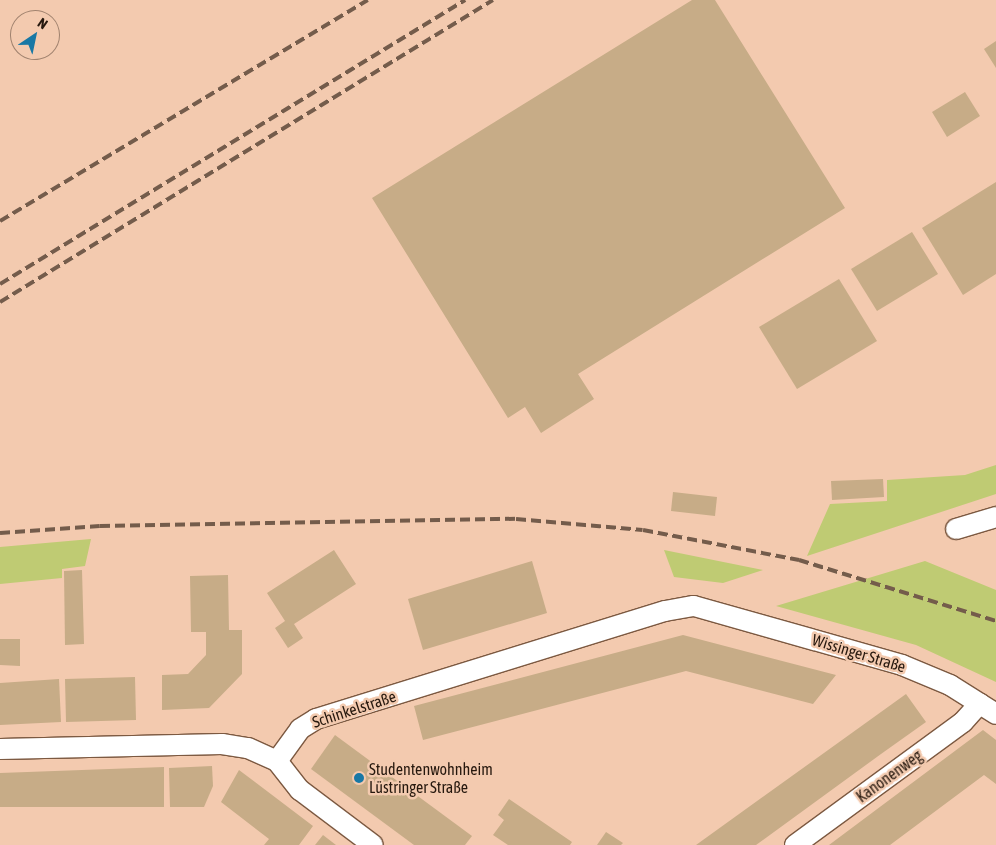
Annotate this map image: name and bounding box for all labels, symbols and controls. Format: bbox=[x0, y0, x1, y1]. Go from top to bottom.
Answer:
north arrow bbox=[10, 10, 60, 60]
text: N bbox=[35, 14, 51, 32]
street label: Wissinger Straße bbox=[810, 630, 908, 676]
street label: Schinkelstraße bbox=[310, 686, 398, 732]
street label: Kanonenweg bbox=[852, 746, 926, 806]
place label: Studentenwohnheim Lüstringer Straße bbox=[369, 759, 493, 797]
marker: Studentenwohnheim Lüstringer Straße bbox=[353, 772, 365, 784]

